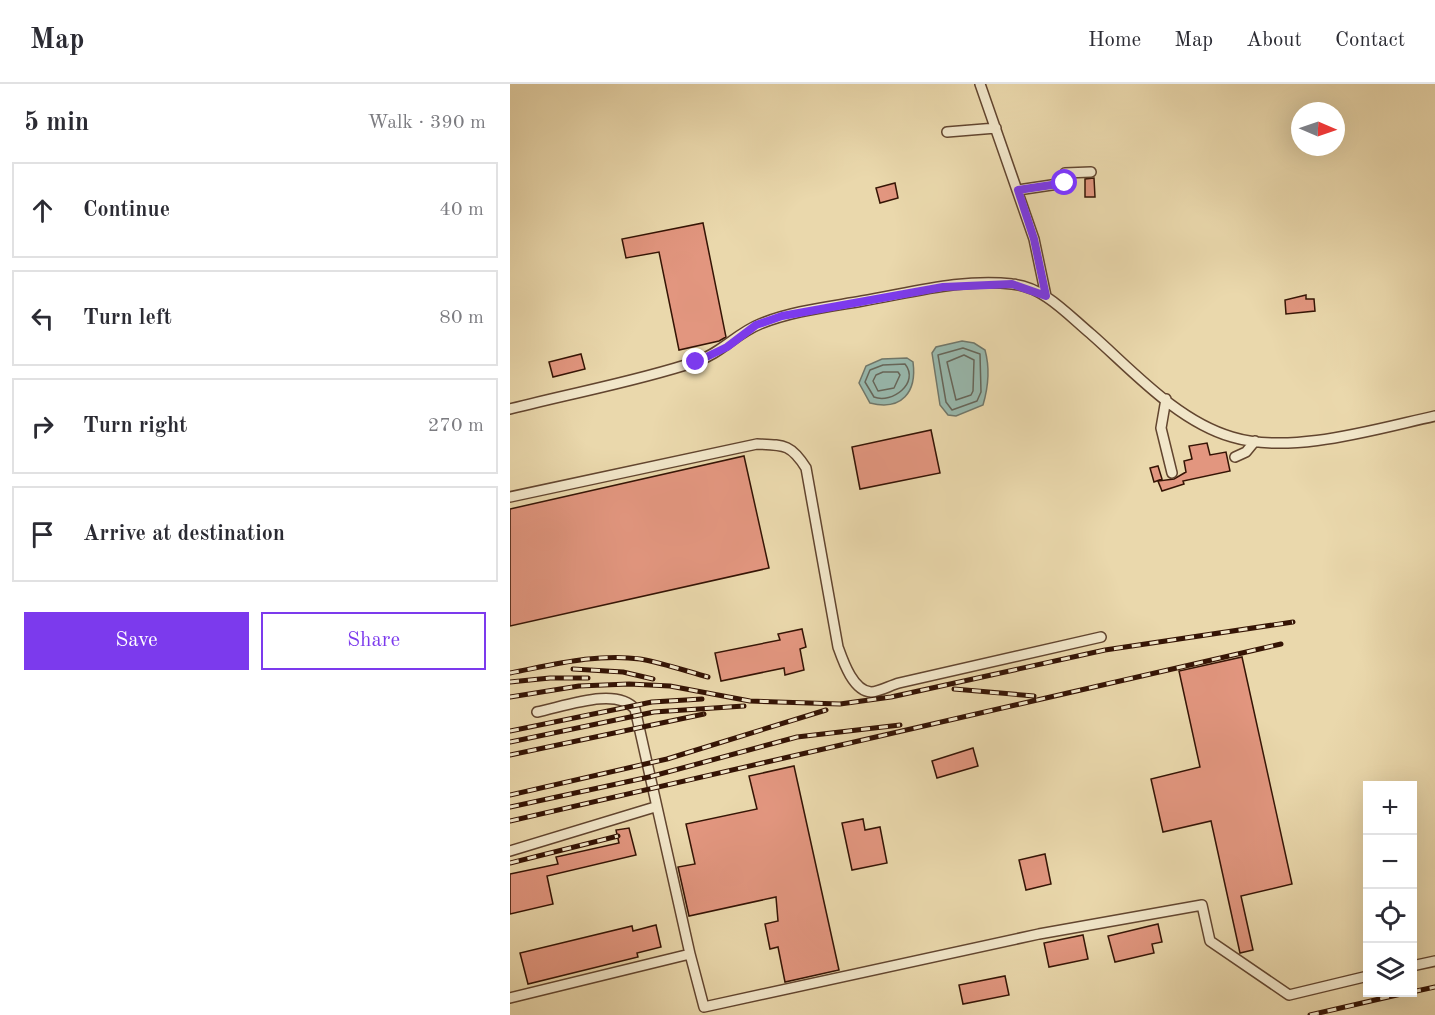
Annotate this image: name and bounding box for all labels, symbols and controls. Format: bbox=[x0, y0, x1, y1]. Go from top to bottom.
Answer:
text: Map bbox=[30, 27, 84, 55]
text: Home bbox=[1088, 30, 1141, 51]
text: Map bbox=[1174, 30, 1213, 51]
text: About bbox=[1246, 30, 1302, 51]
text: Contact bbox=[1335, 30, 1405, 51]
north arrow bbox=[1291, 102, 1345, 156]
text: 5 min bbox=[24, 110, 89, 136]
text: Walk · 390 m bbox=[367, 113, 486, 133]
route start bbox=[1051, 169, 1077, 195]
icon: ahead bbox=[26, 194, 59, 227]
text: Continue bbox=[83, 199, 170, 221]
text: 40 m bbox=[439, 200, 484, 220]
icon: left bbox=[26, 302, 59, 335]
text: Turn left bbox=[83, 307, 172, 329]
text: 80 m bbox=[439, 308, 484, 328]
route end bbox=[682, 348, 708, 374]
icon: right bbox=[26, 410, 59, 443]
text: Turn right bbox=[83, 415, 187, 437]
text: 270 m bbox=[428, 416, 484, 436]
icon: arrive bbox=[26, 518, 59, 551]
text: Arrive at destination bbox=[83, 523, 285, 545]
button: Save bbox=[24, 612, 249, 670]
button: Share bbox=[261, 612, 486, 670]
map controls bbox=[1363, 781, 1417, 997]
button: + bbox=[1363, 781, 1417, 835]
button: − bbox=[1363, 835, 1417, 889]
button: locate bbox=[1363, 889, 1417, 943]
button: layers bbox=[1363, 943, 1417, 997]

